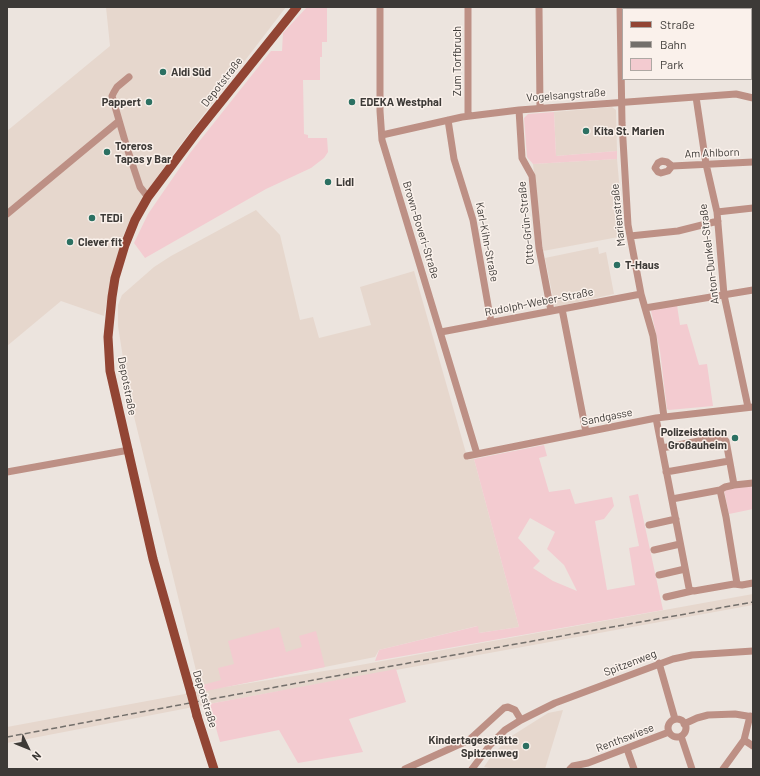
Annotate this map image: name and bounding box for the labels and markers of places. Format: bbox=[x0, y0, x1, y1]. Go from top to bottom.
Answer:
place label: Aldi Süd bbox=[171, 65, 211, 79]
marker: Aldi Süd bbox=[158, 67, 168, 77]
place label: Pappert bbox=[102, 95, 141, 109]
place label: EDEKA Westphal bbox=[360, 95, 442, 109]
marker: Pappert bbox=[144, 97, 154, 107]
marker: EDEKA Westphal bbox=[347, 97, 357, 107]
place label: Kita St. Marien bbox=[594, 124, 664, 138]
marker: Kita St. Marien bbox=[581, 126, 591, 136]
place label: Toreros Tapas y Bar bbox=[115, 139, 171, 165]
marker: Toreros Tapas y Bar bbox=[102, 147, 112, 157]
place label: Lidl bbox=[336, 175, 354, 189]
marker: Lidl bbox=[323, 177, 333, 187]
place label: TEDi bbox=[100, 211, 122, 225]
marker: TEDi bbox=[87, 213, 97, 223]
place label: Clever fit bbox=[78, 235, 122, 249]
marker: Clever fit bbox=[65, 237, 75, 247]
place label: T-Haus bbox=[625, 258, 659, 272]
marker: T-Haus bbox=[612, 260, 622, 270]
place label: Polizeistation Großauheim bbox=[661, 425, 727, 451]
marker: Polizeistation Großauheim bbox=[730, 433, 740, 443]
place label: Kindertagesstätte Spitzenweg bbox=[429, 733, 518, 759]
marker: Kindertagesstätte Spitzenweg bbox=[521, 741, 531, 751]

